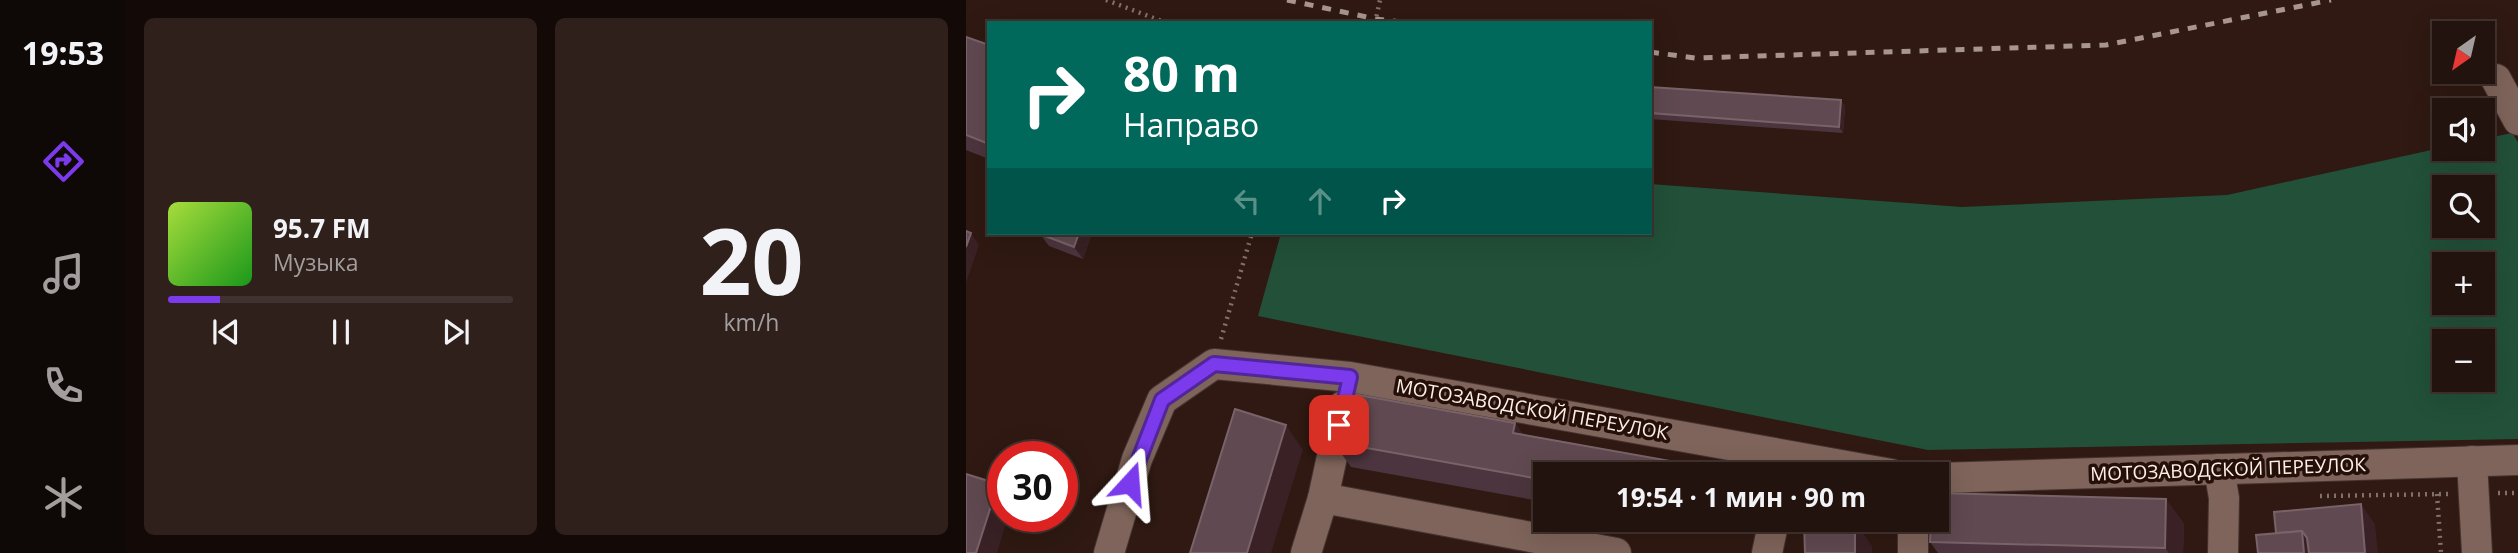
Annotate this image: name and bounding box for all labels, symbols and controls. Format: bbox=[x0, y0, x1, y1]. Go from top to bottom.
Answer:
north arrow bbox=[2432, 21, 2496, 84]
map controls bbox=[2432, 21, 2495, 392]
text: 19:53 bbox=[22, 31, 104, 74]
text: 80 m bbox=[1123, 40, 1240, 106]
icon: right bbox=[1008, 49, 1099, 140]
button: sound bbox=[2432, 98, 2495, 161]
text: Направо bbox=[1123, 103, 1259, 146]
icon: directions bbox=[39, 137, 88, 186]
button: search bbox=[2432, 175, 2495, 238]
icon: left bbox=[1228, 182, 1266, 220]
icon: ahead bbox=[1301, 182, 1339, 220]
icon: right bbox=[1374, 182, 1412, 220]
text: 20 bbox=[699, 198, 804, 322]
text: 95.7 FM bbox=[273, 210, 371, 246]
text: Музыка bbox=[273, 246, 359, 278]
icon: music bbox=[39, 249, 88, 298]
button: + bbox=[2432, 252, 2495, 315]
text: km/h bbox=[724, 306, 779, 338]
icon: previous bbox=[207, 313, 245, 351]
icon: pause bbox=[322, 313, 360, 351]
icon: next bbox=[437, 313, 475, 351]
button: − bbox=[2432, 329, 2495, 392]
icon: phone bbox=[39, 361, 88, 410]
street label: МОТОЗАВОДСКОЙ ПЕРЕУЛОК bbox=[1394, 372, 1670, 446]
pin bbox=[1309, 395, 1369, 455]
icon: arrive bbox=[1320, 406, 1358, 444]
speed limit sign: 30 bbox=[987, 441, 1078, 532]
position arrow bbox=[1093, 446, 1167, 520]
street label: МОТОЗАВОДСКОЙ ПЕРЕУЛОК bbox=[2090, 451, 2367, 487]
icon: climate bbox=[39, 473, 88, 522]
text: 19:54 · 1 мин · 90 m bbox=[1616, 479, 1866, 515]

